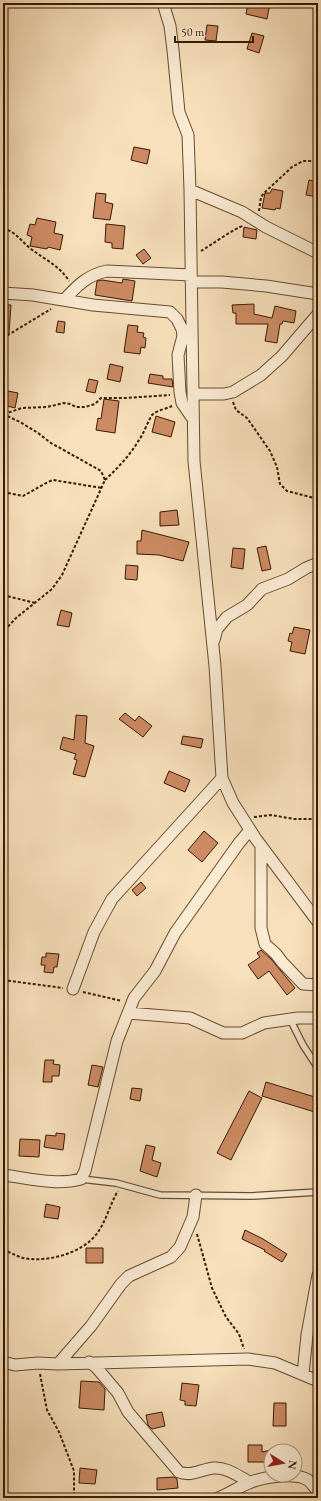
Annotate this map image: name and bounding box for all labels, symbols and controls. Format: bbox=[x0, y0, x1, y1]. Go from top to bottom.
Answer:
scale bar bbox=[175, 18, 253, 44]
text: 50 m bbox=[181, 24, 205, 40]
north arrow bbox=[263, 1443, 303, 1483]
text: N bbox=[285, 1459, 301, 1471]

